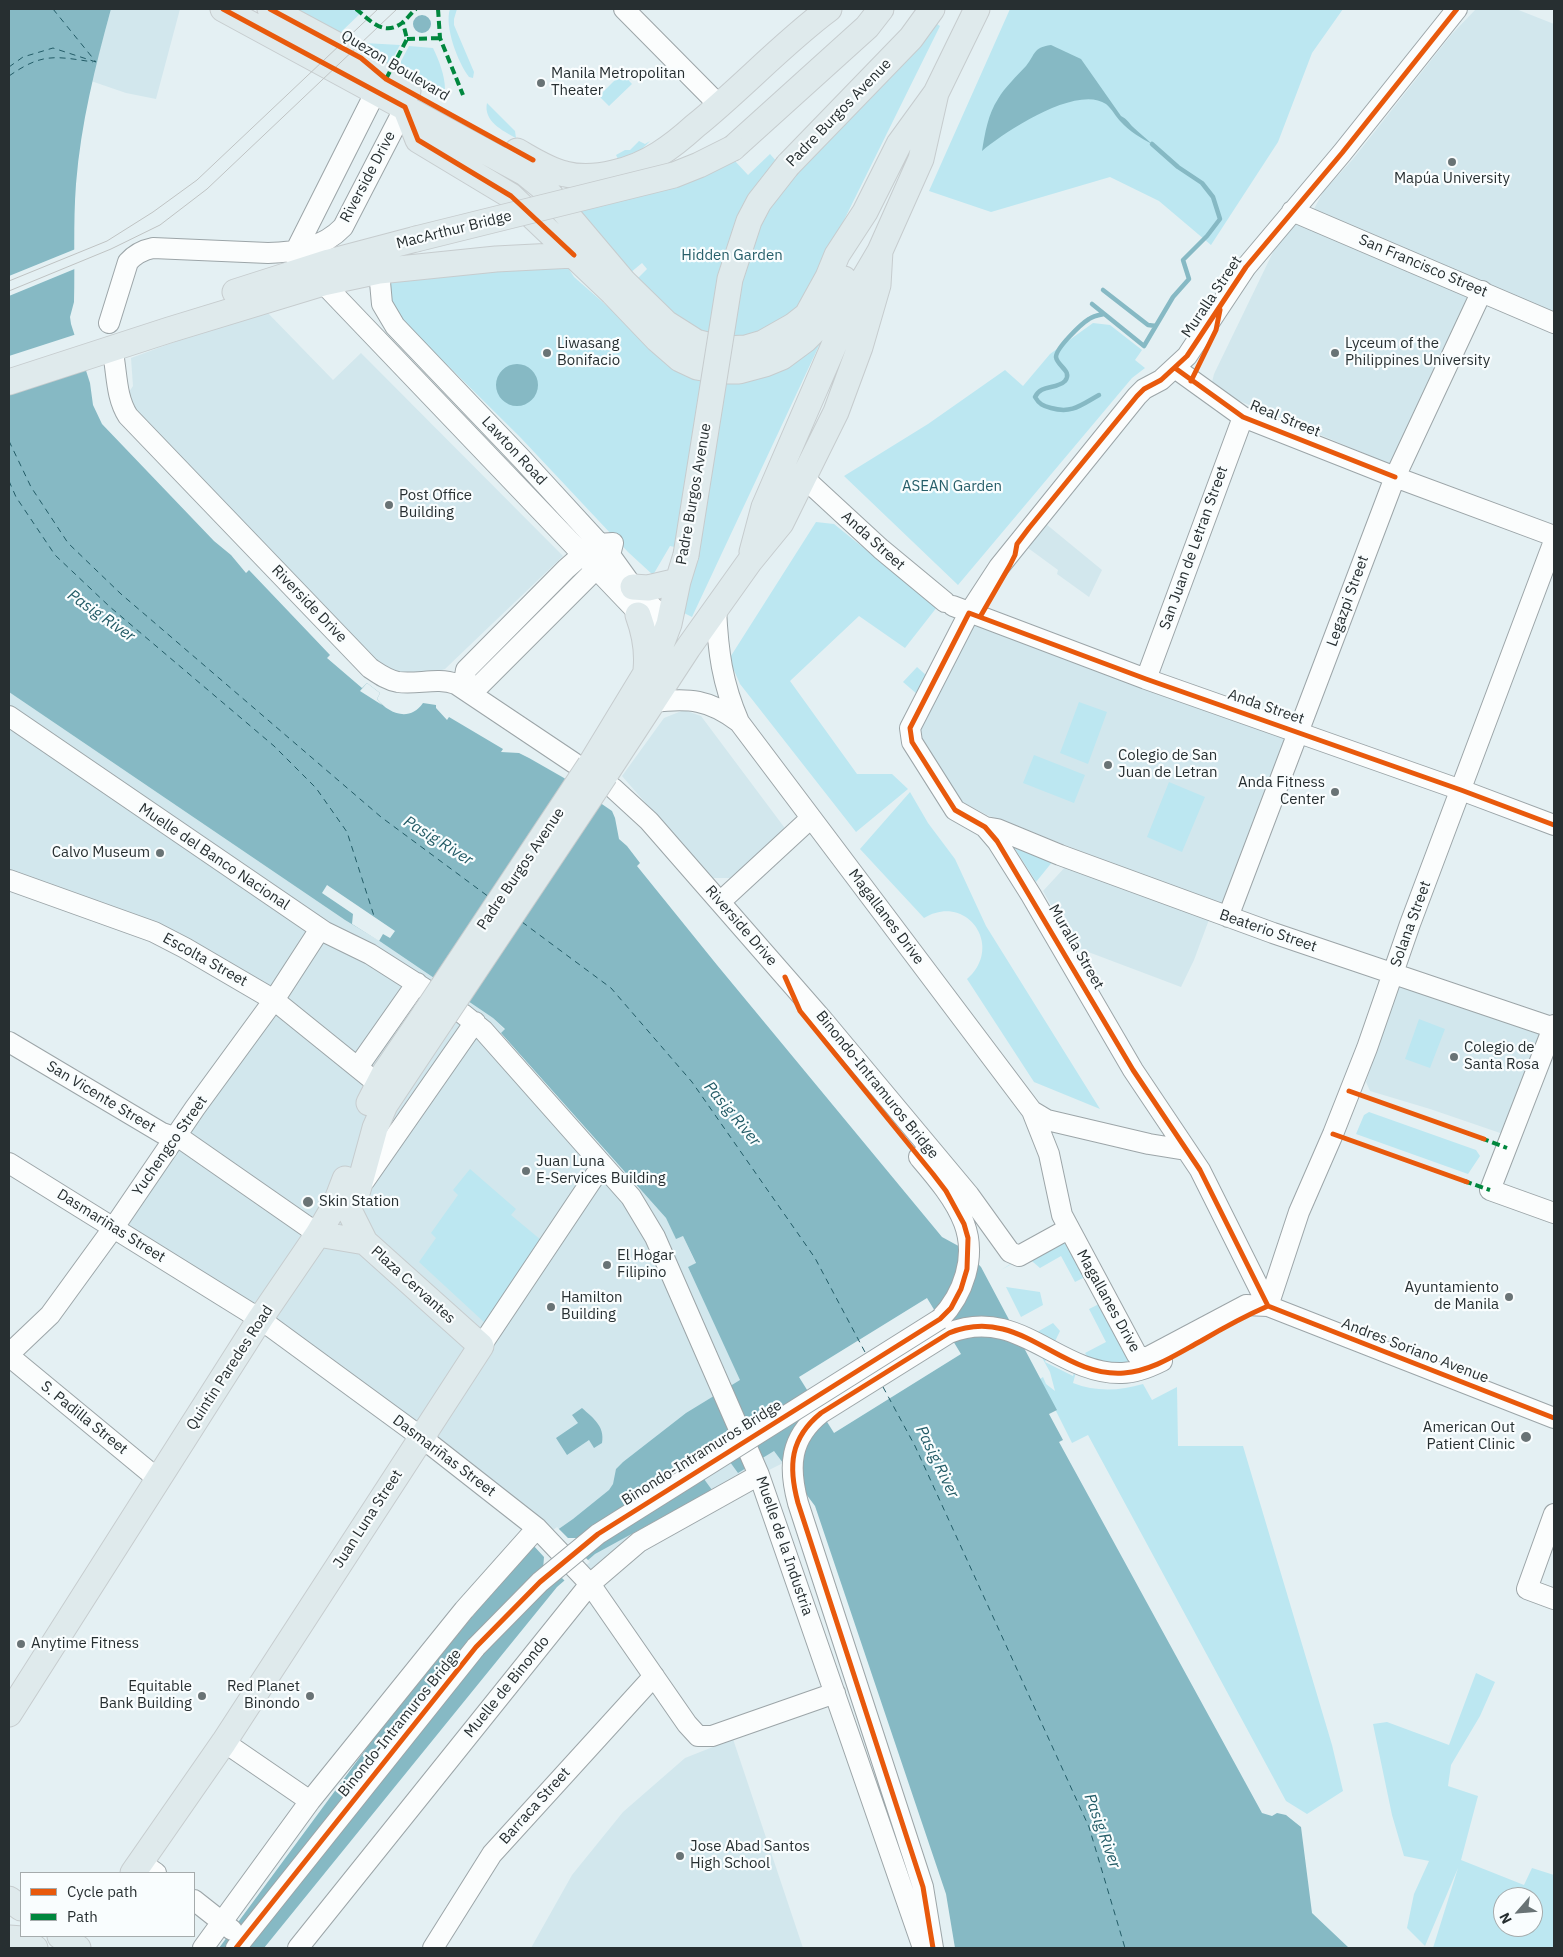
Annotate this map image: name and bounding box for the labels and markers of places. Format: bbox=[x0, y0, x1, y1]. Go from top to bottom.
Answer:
place label: Manila Metropolitan Theater bbox=[551, 65, 685, 100]
marker: Manila Metropolitan Theater bbox=[535, 77, 547, 89]
marker: Mapúa University bbox=[1446, 156, 1458, 168]
place label: Mapúa University bbox=[1394, 170, 1510, 188]
place label: Liwasang Bonifacio bbox=[557, 335, 620, 370]
place label: Lyceum of the Philippines University bbox=[1345, 335, 1490, 370]
marker: Liwasang Bonifacio bbox=[541, 347, 553, 359]
marker: Lyceum of the Philippines University bbox=[1329, 347, 1341, 359]
place label: Post Office Building bbox=[399, 487, 472, 522]
marker: Post Office Building bbox=[383, 499, 395, 511]
place label: Colegio de San Juan de Letran bbox=[1118, 747, 1218, 782]
marker: Colegio de San Juan de Letran bbox=[1102, 759, 1114, 771]
place label: Anda Fitness Center bbox=[1238, 774, 1325, 809]
marker: Anda Fitness Center bbox=[1329, 786, 1341, 798]
place label: Calvo Museum bbox=[52, 844, 150, 862]
marker: Calvo Museum bbox=[154, 847, 166, 859]
place label: Colegio de Santa Rosa bbox=[1464, 1039, 1539, 1074]
marker: Colegio de Santa Rosa bbox=[1448, 1051, 1460, 1063]
place label: Juan Luna E-Services Building bbox=[536, 1153, 666, 1188]
marker: Juan Luna E-Services Building bbox=[520, 1165, 532, 1177]
place label: Skin Station bbox=[319, 1193, 399, 1211]
marker: Skin Station bbox=[301, 1195, 315, 1209]
place label: El Hogar Filipino bbox=[617, 1247, 674, 1282]
marker: El Hogar Filipino bbox=[601, 1259, 613, 1271]
place label: Ayuntamiento de Manila bbox=[1405, 1279, 1499, 1314]
place label: Hamilton Building bbox=[561, 1289, 623, 1324]
marker: Ayuntamiento de Manila bbox=[1503, 1291, 1515, 1303]
marker: Hamilton Building bbox=[545, 1301, 557, 1313]
place label: American Out Patient Clinic bbox=[1423, 1419, 1515, 1454]
marker: American Out Patient Clinic bbox=[1519, 1430, 1533, 1444]
place label: Anytime Fitness bbox=[31, 1635, 139, 1653]
marker: Anytime Fitness bbox=[15, 1638, 27, 1650]
place label: Equitable Bank Building bbox=[99, 1678, 192, 1713]
place label: Red Planet Binondo bbox=[227, 1678, 300, 1713]
marker: Equitable Bank Building bbox=[196, 1690, 208, 1702]
marker: Red Planet Binondo bbox=[304, 1690, 316, 1702]
place label: Jose Abad Santos High School bbox=[690, 1838, 810, 1873]
marker: Jose Abad Santos High School bbox=[674, 1850, 686, 1862]

